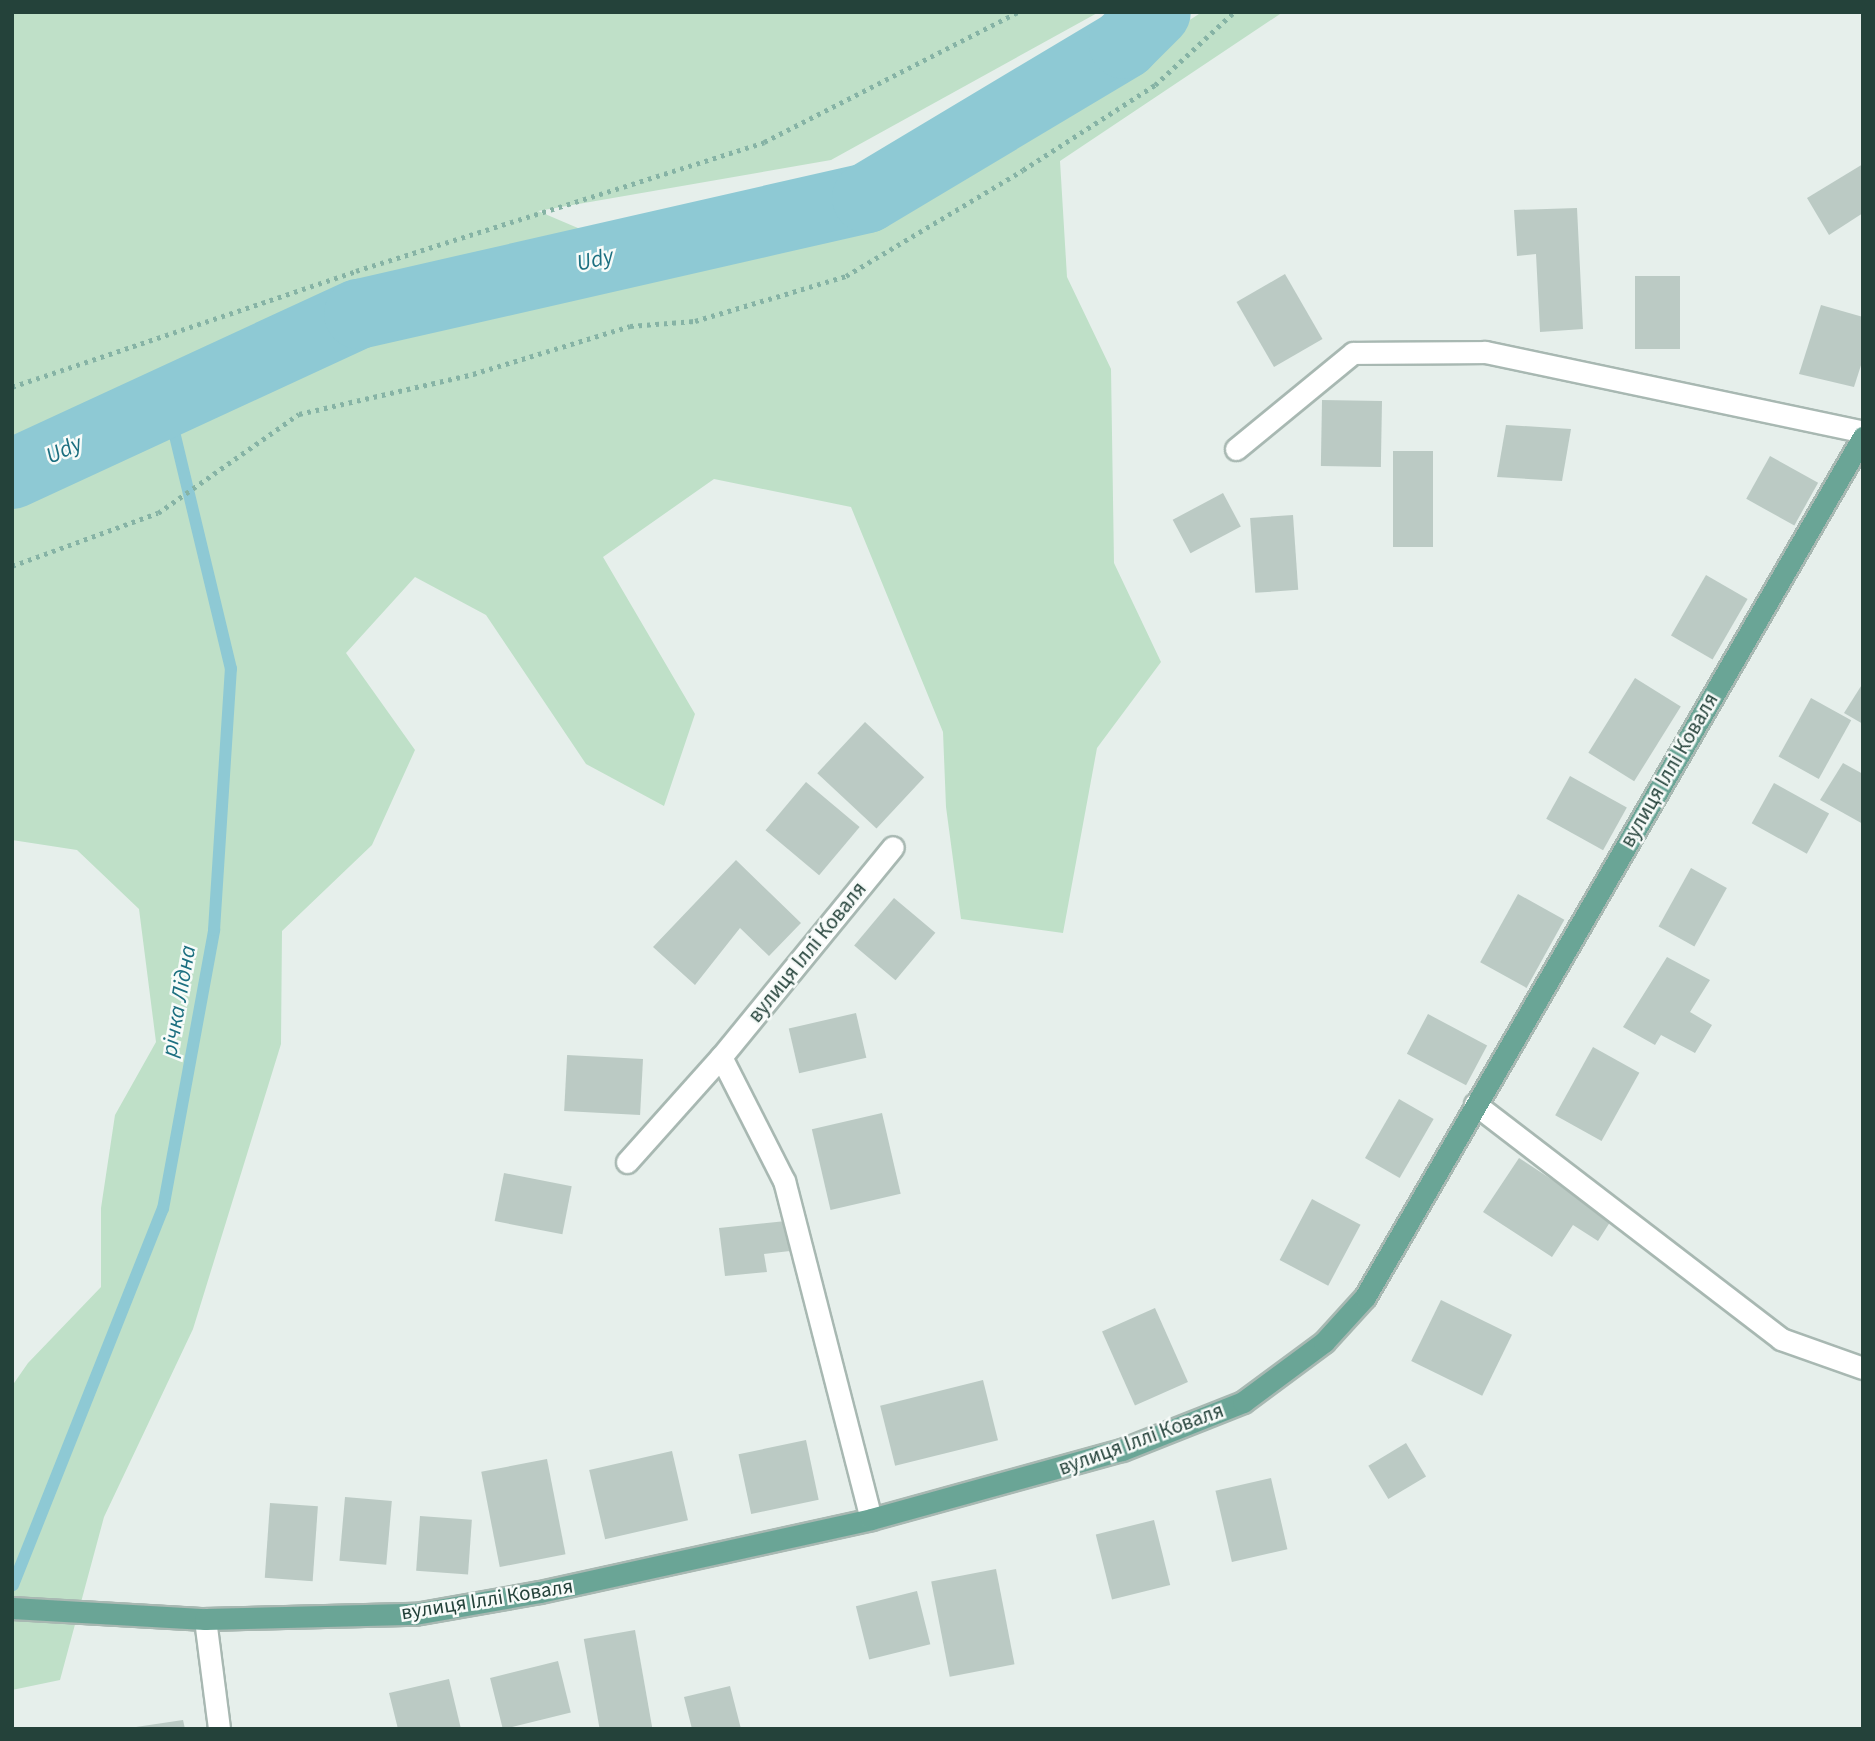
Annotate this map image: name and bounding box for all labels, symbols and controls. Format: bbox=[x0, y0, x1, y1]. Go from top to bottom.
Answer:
water label: Udy bbox=[574, 242, 616, 278]
water label: Udy bbox=[42, 430, 86, 470]
street label: вулиця Іллі Коваля bbox=[1615, 688, 1723, 852]
street label: вулиця Іллі Коваля bbox=[743, 877, 871, 1027]
water label: річка Лідна bbox=[156, 943, 202, 1059]
street label: вулиця Іллі Коваля bbox=[1055, 1397, 1227, 1481]
street label: вулиця Іллі Коваля bbox=[399, 1573, 575, 1625]

